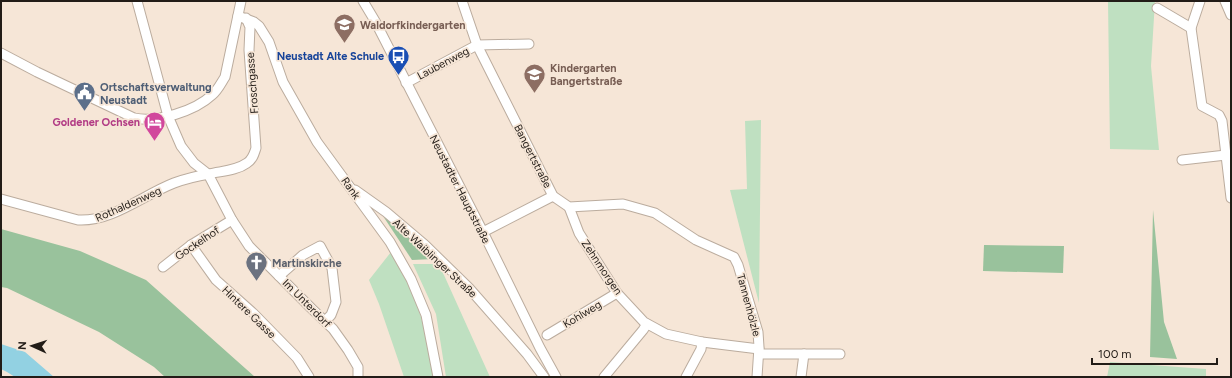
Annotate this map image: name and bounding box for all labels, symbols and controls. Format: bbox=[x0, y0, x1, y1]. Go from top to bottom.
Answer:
school or university icon: Waldorfkindergarten bbox=[332, 12, 358, 45]
place label: Waldorfkindergarten bbox=[360, 19, 466, 32]
bus stop icon: Neustadt Alte Schule bbox=[386, 43, 412, 76]
street label: Laubenweg bbox=[415, 44, 471, 83]
place label: Neustadt Alte Schule bbox=[277, 50, 384, 63]
street label: Froschgasse bbox=[244, 52, 261, 114]
school or university icon: Kindergarten Bangertstraße bbox=[522, 61, 548, 94]
place label: Kindergarten Bangertstraße bbox=[550, 62, 622, 88]
public building icon: Ortschaftsverwaltung Neustadt bbox=[72, 80, 98, 113]
place label: Ortschaftsverwaltung Neustadt bbox=[100, 81, 212, 107]
hotel icon: Goldener Ochsen bbox=[142, 109, 168, 142]
place label: Goldener Ochsen bbox=[53, 116, 140, 129]
street label: Bangertstraße bbox=[511, 122, 554, 190]
street label: Neustadter Hauptstraße bbox=[427, 133, 493, 246]
street label: Rank bbox=[338, 175, 363, 202]
street label: Rothaldenweg bbox=[93, 184, 163, 225]
street label: Alte Waiblinger Straße bbox=[390, 216, 479, 301]
street label: Gockelhof bbox=[173, 223, 223, 263]
street label: Zehnmorgen bbox=[578, 237, 625, 297]
church icon: Martinskirche bbox=[244, 250, 270, 283]
place label: Martinskirche bbox=[272, 257, 341, 270]
street label: Tannenhölzle bbox=[734, 272, 763, 338]
street label: Im Unterdorf bbox=[280, 276, 334, 331]
street label: Hintere Gasse bbox=[219, 283, 278, 341]
street label: Kohlweg bbox=[561, 298, 604, 331]
north arrow bbox=[12, 326, 52, 366]
scale bar bbox=[1092, 340, 1217, 366]
text: N bbox=[16, 341, 29, 350]
text: 100 m bbox=[1098, 347, 1132, 361]

